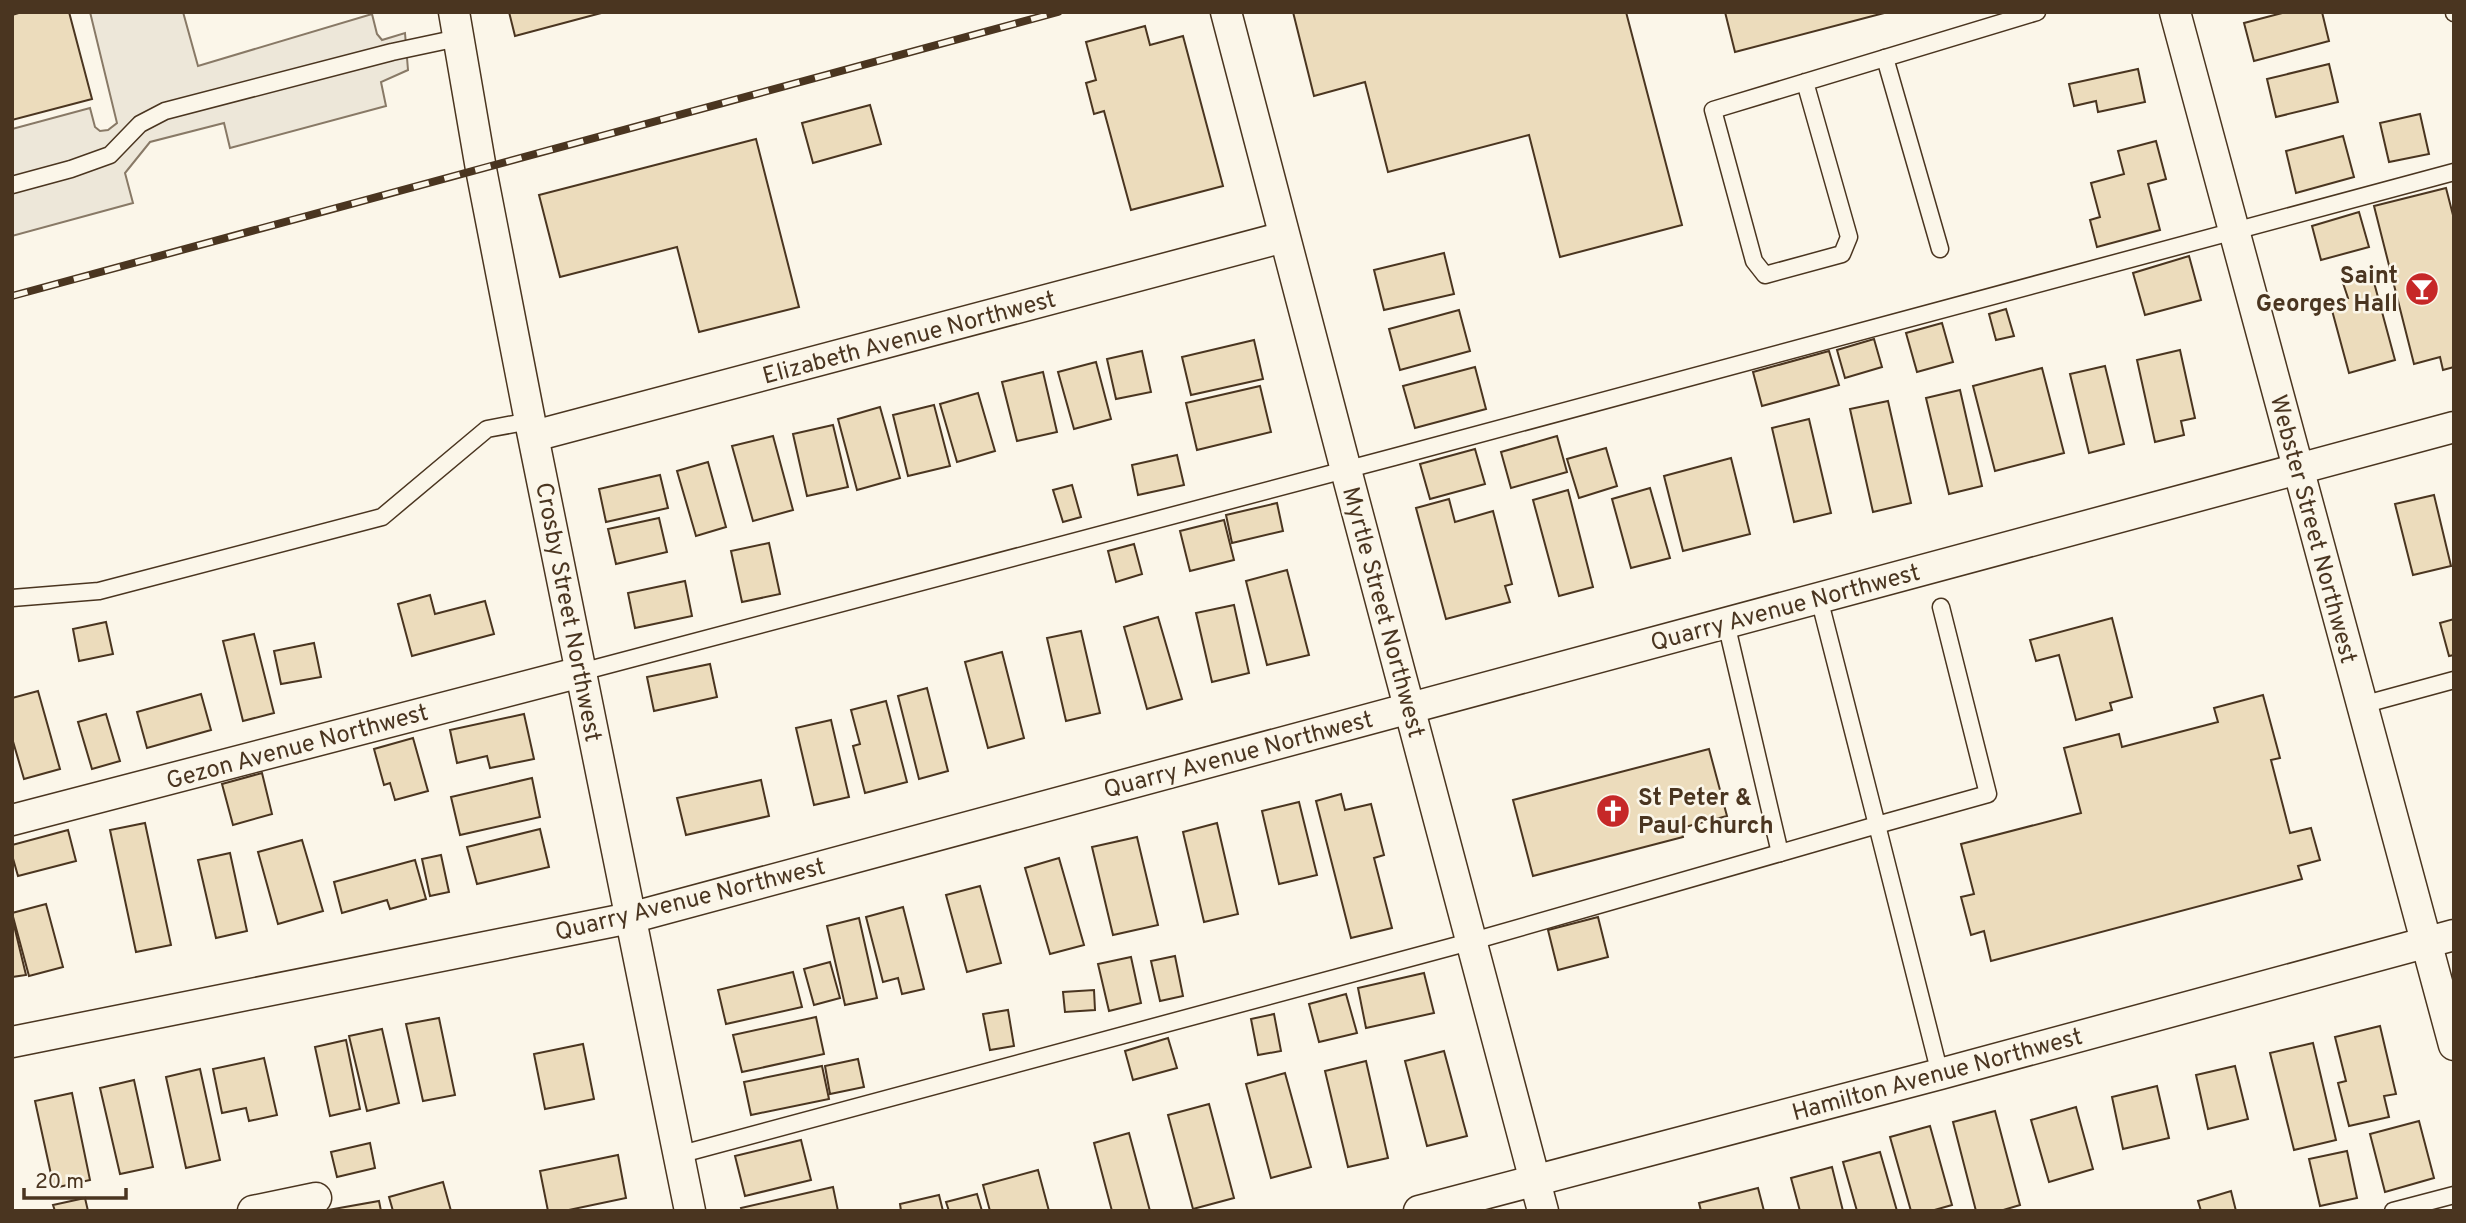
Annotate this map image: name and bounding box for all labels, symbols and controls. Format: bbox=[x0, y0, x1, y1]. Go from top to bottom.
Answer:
place label: Saint Georges Hall bbox=[2256, 262, 2398, 320]
bar icon: Saint Georges Hall bbox=[2403, 270, 2441, 308]
street label: Elizabeth Avenue Northwest bbox=[760, 285, 1059, 393]
street label: Webster Street Northwest bbox=[2262, 392, 2362, 667]
street label: Crosby Street Northwest bbox=[527, 480, 607, 745]
street label: Myrtle Street Northwest bbox=[1334, 484, 1430, 741]
street label: Quarry Avenue Northwest bbox=[1648, 559, 1924, 659]
street label: Gezon Avenue Northwest bbox=[163, 699, 432, 797]
street label: Quarry Avenue Northwest bbox=[1101, 706, 1377, 806]
place label: St Peter & Paul Church bbox=[1638, 784, 1774, 842]
church icon: St Peter & Paul Church bbox=[1594, 792, 1632, 830]
street label: Quarry Avenue Northwest bbox=[552, 853, 829, 949]
street label: Hamilton Avenue Northwest bbox=[1789, 1023, 2086, 1129]
scale bar bbox=[24, 1156, 126, 1200]
text: 20 m bbox=[35, 1169, 84, 1196]

